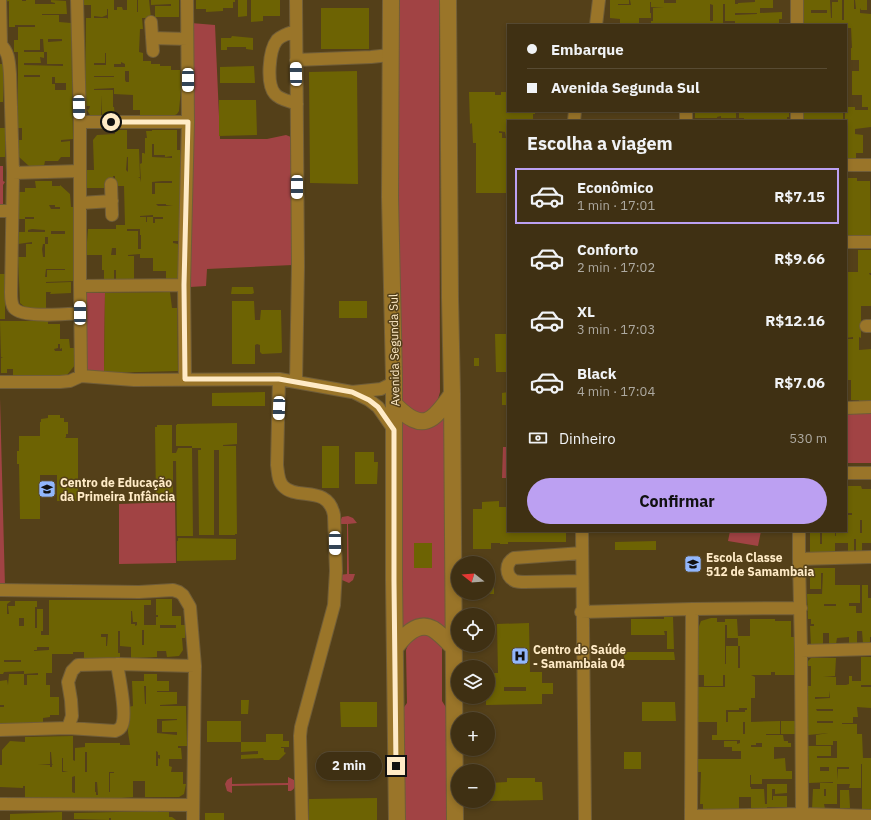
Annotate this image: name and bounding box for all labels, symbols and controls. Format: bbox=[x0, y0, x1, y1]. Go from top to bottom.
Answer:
text: Embarque bbox=[551, 40, 624, 59]
car bbox=[290, 62, 302, 86]
car bbox=[182, 68, 194, 92]
text: Avenida Segunda Sul bbox=[551, 78, 700, 97]
car bbox=[73, 95, 85, 119]
route start bbox=[102, 113, 120, 131]
text: Escolha a viagem bbox=[527, 132, 673, 155]
car bbox=[291, 175, 303, 199]
icon: car bbox=[529, 178, 565, 214]
text: Econômico bbox=[577, 178, 653, 197]
text: R$7.15 bbox=[774, 187, 825, 206]
text: 1 min · 17:01 bbox=[577, 197, 655, 214]
icon: car bbox=[529, 240, 565, 276]
text: Conforto bbox=[577, 240, 638, 259]
text: R$9.66 bbox=[774, 249, 825, 268]
text: 2 min · 17:02 bbox=[577, 259, 655, 276]
street label: Avenida Segunda Sul bbox=[386, 294, 402, 406]
car bbox=[74, 301, 86, 325]
icon: car bbox=[529, 302, 565, 338]
text: XL bbox=[577, 302, 595, 321]
text: R$12.16 bbox=[765, 311, 825, 330]
text: 3 min · 17:03 bbox=[577, 321, 655, 338]
icon: car bbox=[529, 364, 565, 400]
text: Black bbox=[577, 364, 617, 383]
text: R$7.06 bbox=[774, 373, 825, 392]
text: 4 min · 17:04 bbox=[577, 383, 655, 400]
car bbox=[273, 396, 285, 420]
icon: cash bbox=[527, 427, 549, 449]
text: Dinheiro bbox=[559, 429, 616, 448]
text: 530 m bbox=[789, 430, 827, 447]
place label: Centro de Educação da Primeira Infância bbox=[60, 475, 176, 504]
button: Confirmar bbox=[527, 478, 827, 524]
school or university icon: Centro de Educação da Primeira Infância bbox=[37, 479, 57, 499]
car bbox=[329, 531, 341, 555]
place label: Escola Classe 512 de Samambaia bbox=[706, 550, 814, 579]
school or university icon: Escola Classe 512 de Samambaia bbox=[683, 554, 703, 574]
north arrow bbox=[451, 556, 495, 600]
map controls bbox=[451, 556, 495, 808]
button: locate bbox=[451, 608, 495, 652]
place label: Centro de Saúde - Samambaia 04 bbox=[533, 642, 626, 671]
hospital icon: Centro de Saúde - Samambaia 04 bbox=[510, 646, 530, 666]
button: layers bbox=[451, 660, 495, 704]
button: + bbox=[451, 712, 495, 756]
callout: 2 min bbox=[316, 752, 382, 780]
text: 2 min bbox=[332, 757, 366, 774]
route end bbox=[387, 757, 405, 775]
button: − bbox=[451, 764, 495, 808]

